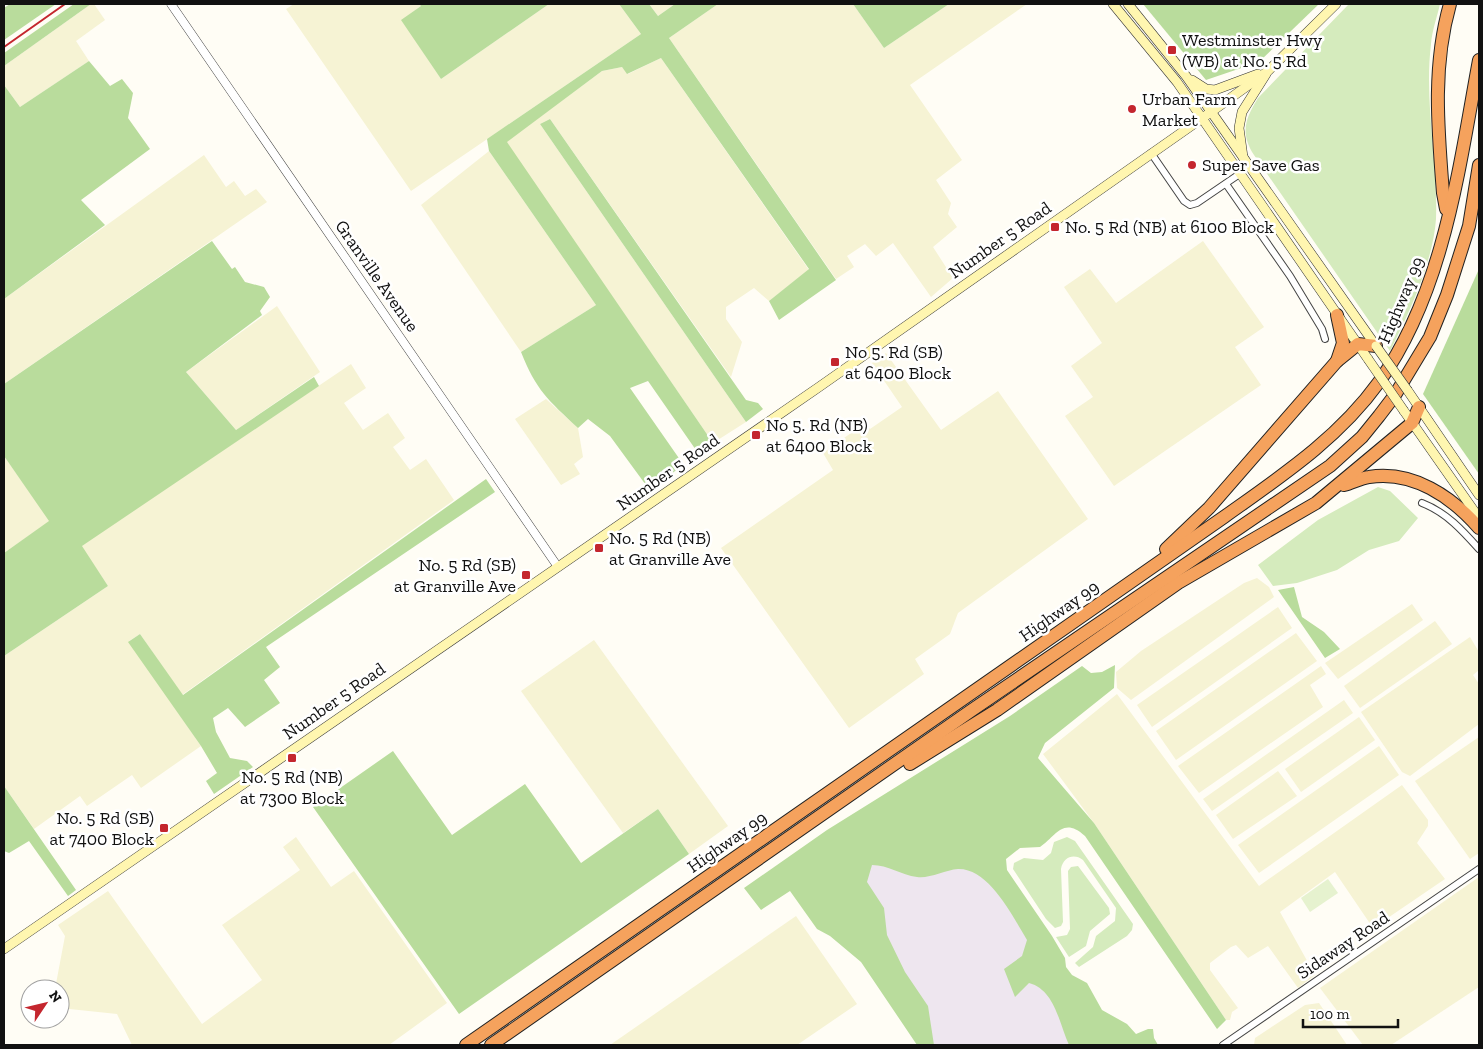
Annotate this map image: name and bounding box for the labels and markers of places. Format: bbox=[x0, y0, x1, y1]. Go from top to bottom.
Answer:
place label: Westminster Hwy (WB) at No. 5 Rd bbox=[1182, 29, 1323, 72]
marker: Westminster Hwy (WB) at No. 5 Rd bbox=[1166, 44, 1178, 56]
place label: Urban Farm Market bbox=[1142, 88, 1237, 131]
marker: Urban Farm Market bbox=[1126, 103, 1138, 115]
place label: Super Save Gas bbox=[1202, 154, 1320, 176]
marker: Super Save Gas bbox=[1186, 159, 1198, 171]
place label: No. 5 Rd (NB) at 6100 Block bbox=[1065, 216, 1275, 238]
marker: No. 5 Rd (NB) at 6100 Block bbox=[1049, 221, 1061, 233]
place label: No 5. Rd (SB) at 6400 Block bbox=[845, 341, 952, 384]
marker: No 5. Rd (SB) at 6400 Block bbox=[829, 356, 841, 368]
place label: No 5. Rd (NB) at 6400 Block bbox=[766, 414, 873, 457]
marker: No 5. Rd (NB) at 6400 Block bbox=[750, 429, 762, 441]
place label: No. 5 Rd (NB) at Granville Ave bbox=[609, 527, 731, 570]
marker: No. 5 Rd (NB) at Granville Ave bbox=[593, 542, 605, 554]
place label: No. 5 Rd (SB) at Granville Ave bbox=[394, 554, 516, 597]
marker: No. 5 Rd (SB) at Granville Ave bbox=[520, 569, 532, 581]
marker: No. 5 Rd (NB) at 7300 Block bbox=[286, 752, 298, 764]
place label: No. 5 Rd (NB) at 7300 Block bbox=[240, 766, 345, 809]
place label: No. 5 Rd (SB) at 7400 Block bbox=[50, 807, 155, 850]
marker: No. 5 Rd (SB) at 7400 Block bbox=[158, 822, 170, 834]

